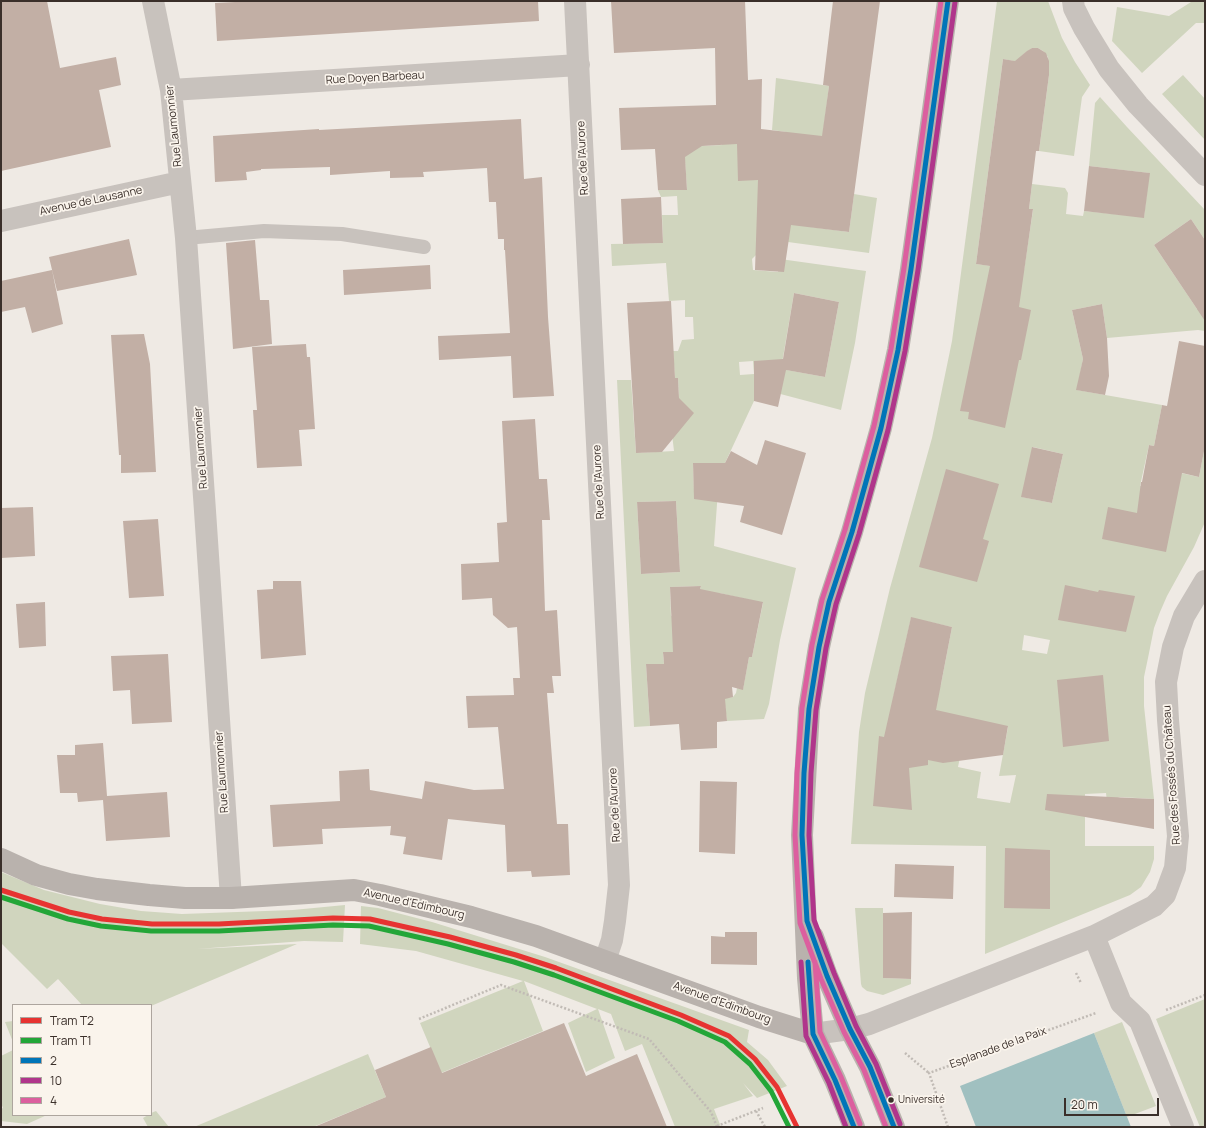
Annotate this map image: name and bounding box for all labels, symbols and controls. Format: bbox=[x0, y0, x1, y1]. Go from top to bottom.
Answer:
street label: Rue Doyen Barbeau bbox=[325, 69, 425, 87]
street label: Rue Laumonnier bbox=[163, 84, 185, 168]
street label: Rue de l'Aurore bbox=[574, 120, 592, 196]
street label: Avenue de Lausanne bbox=[38, 184, 144, 218]
street label: Rue Laumonnier bbox=[192, 407, 210, 489]
street label: Rue de l'Aurore bbox=[590, 444, 608, 520]
street label: Rue des Fossés du Château bbox=[1161, 705, 1183, 845]
street label: Rue Laumonnier bbox=[213, 731, 231, 813]
street label: Rue de l'Aurore bbox=[606, 767, 624, 843]
street label: Avenue d'Edimbourg bbox=[362, 886, 466, 922]
street label: Avenue d'Edimbourg bbox=[671, 979, 773, 1027]
legend bbox=[12, 1004, 152, 1116]
text: Tram T2 bbox=[50, 1012, 94, 1029]
street label: Esplanade de la Paix bbox=[948, 1024, 1048, 1072]
text: Tram T1 bbox=[50, 1032, 92, 1049]
text: 2 bbox=[50, 1052, 57, 1069]
text: 10 bbox=[50, 1072, 62, 1089]
scale bar bbox=[1066, 1090, 1161, 1116]
text: 4 bbox=[50, 1092, 57, 1109]
place label: Université bbox=[898, 1094, 945, 1106]
marker: Université bbox=[886, 1095, 896, 1105]
text: 20 m bbox=[1071, 1096, 1098, 1113]

